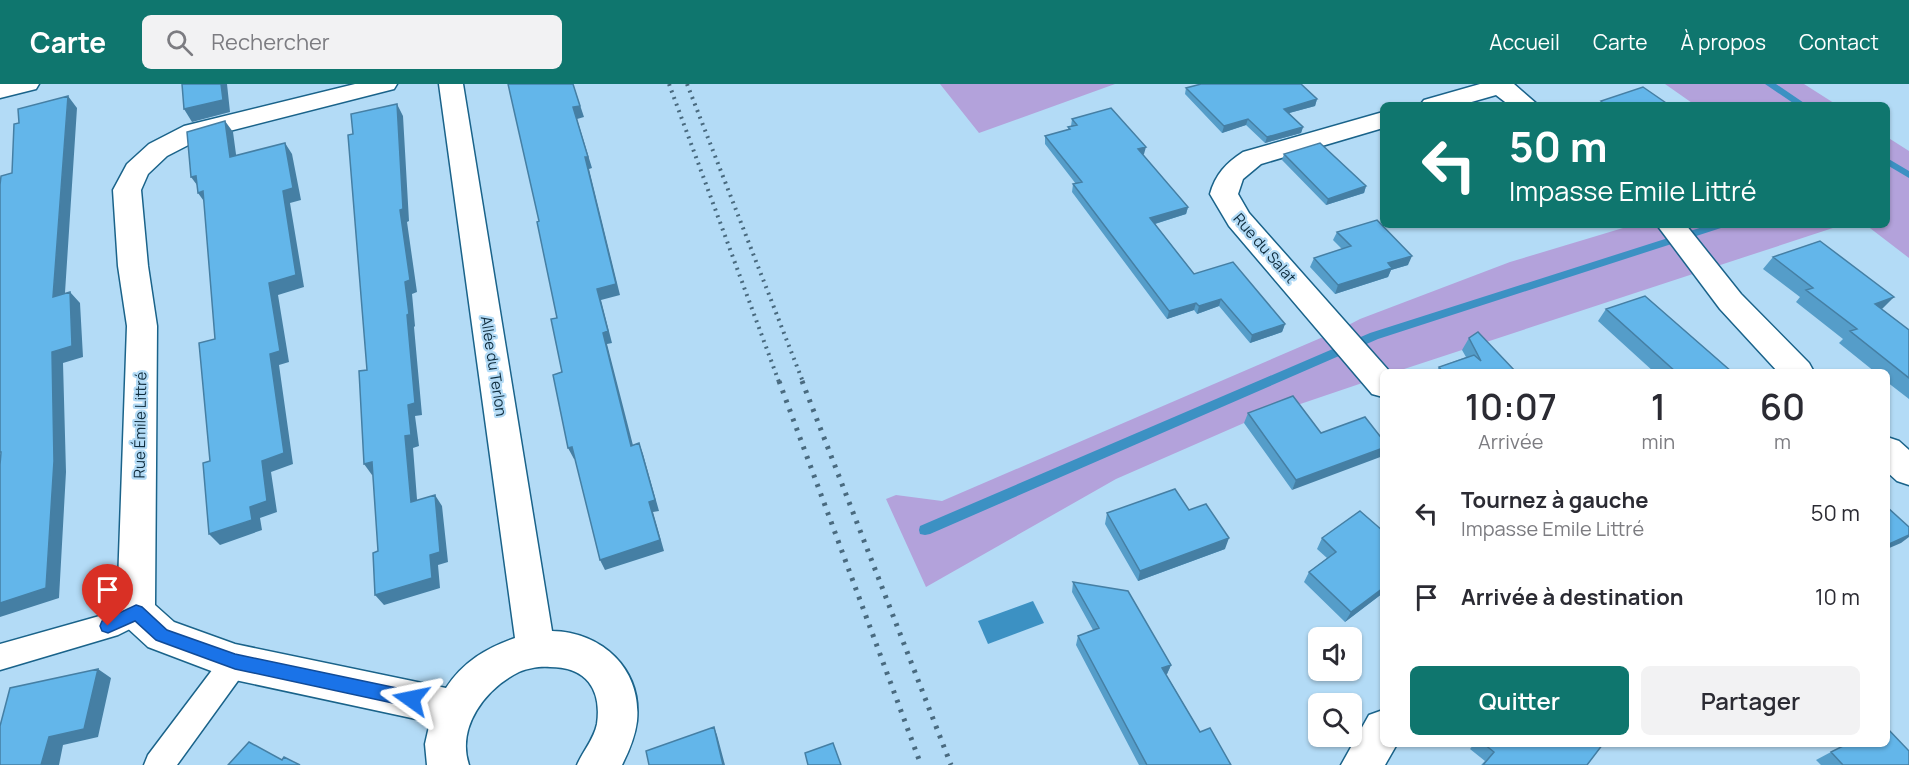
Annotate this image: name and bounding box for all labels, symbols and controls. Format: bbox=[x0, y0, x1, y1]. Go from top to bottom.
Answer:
search box bbox=[142, 15, 562, 69]
text: Carte bbox=[30, 23, 106, 61]
icon: search bbox=[163, 26, 196, 59]
text: Rechercher bbox=[211, 27, 330, 57]
text: Accueil bbox=[1489, 28, 1560, 56]
text: Carte bbox=[1593, 28, 1647, 56]
text: À propos bbox=[1680, 28, 1766, 56]
text: Contact bbox=[1799, 28, 1879, 56]
text: 50 m bbox=[1509, 117, 1607, 175]
icon: left bbox=[1410, 126, 1488, 204]
text: Impasse Emile Littré bbox=[1509, 172, 1756, 209]
street label: Rue du Salat bbox=[1229, 209, 1301, 287]
street label: Allée du Terlon bbox=[476, 314, 512, 418]
street label: Rue Émile Littré bbox=[129, 371, 151, 478]
text: 10:07 bbox=[1465, 382, 1557, 431]
text: 1 bbox=[1651, 382, 1666, 431]
text: 60 bbox=[1760, 382, 1805, 431]
text: Arrivée bbox=[1478, 428, 1543, 455]
text: min bbox=[1642, 428, 1675, 455]
text: m bbox=[1774, 428, 1791, 455]
text: Tournez à gauche bbox=[1461, 485, 1648, 515]
icon: left bbox=[1410, 497, 1443, 530]
text: 50 m bbox=[1811, 498, 1860, 528]
text: Impasse Emile Littré bbox=[1461, 515, 1644, 542]
pin bbox=[82, 564, 133, 626]
icon: arrive bbox=[91, 573, 124, 606]
icon: arrive bbox=[1410, 581, 1443, 614]
text: Arrivée à destination bbox=[1461, 582, 1684, 612]
text: 10 m bbox=[1815, 582, 1860, 612]
map controls bbox=[1308, 627, 1362, 747]
button: sound bbox=[1308, 627, 1362, 681]
button: Quitter bbox=[1410, 666, 1629, 735]
button: Partager bbox=[1641, 666, 1860, 735]
position arrow bbox=[379, 667, 443, 731]
button: search bbox=[1308, 693, 1362, 747]

